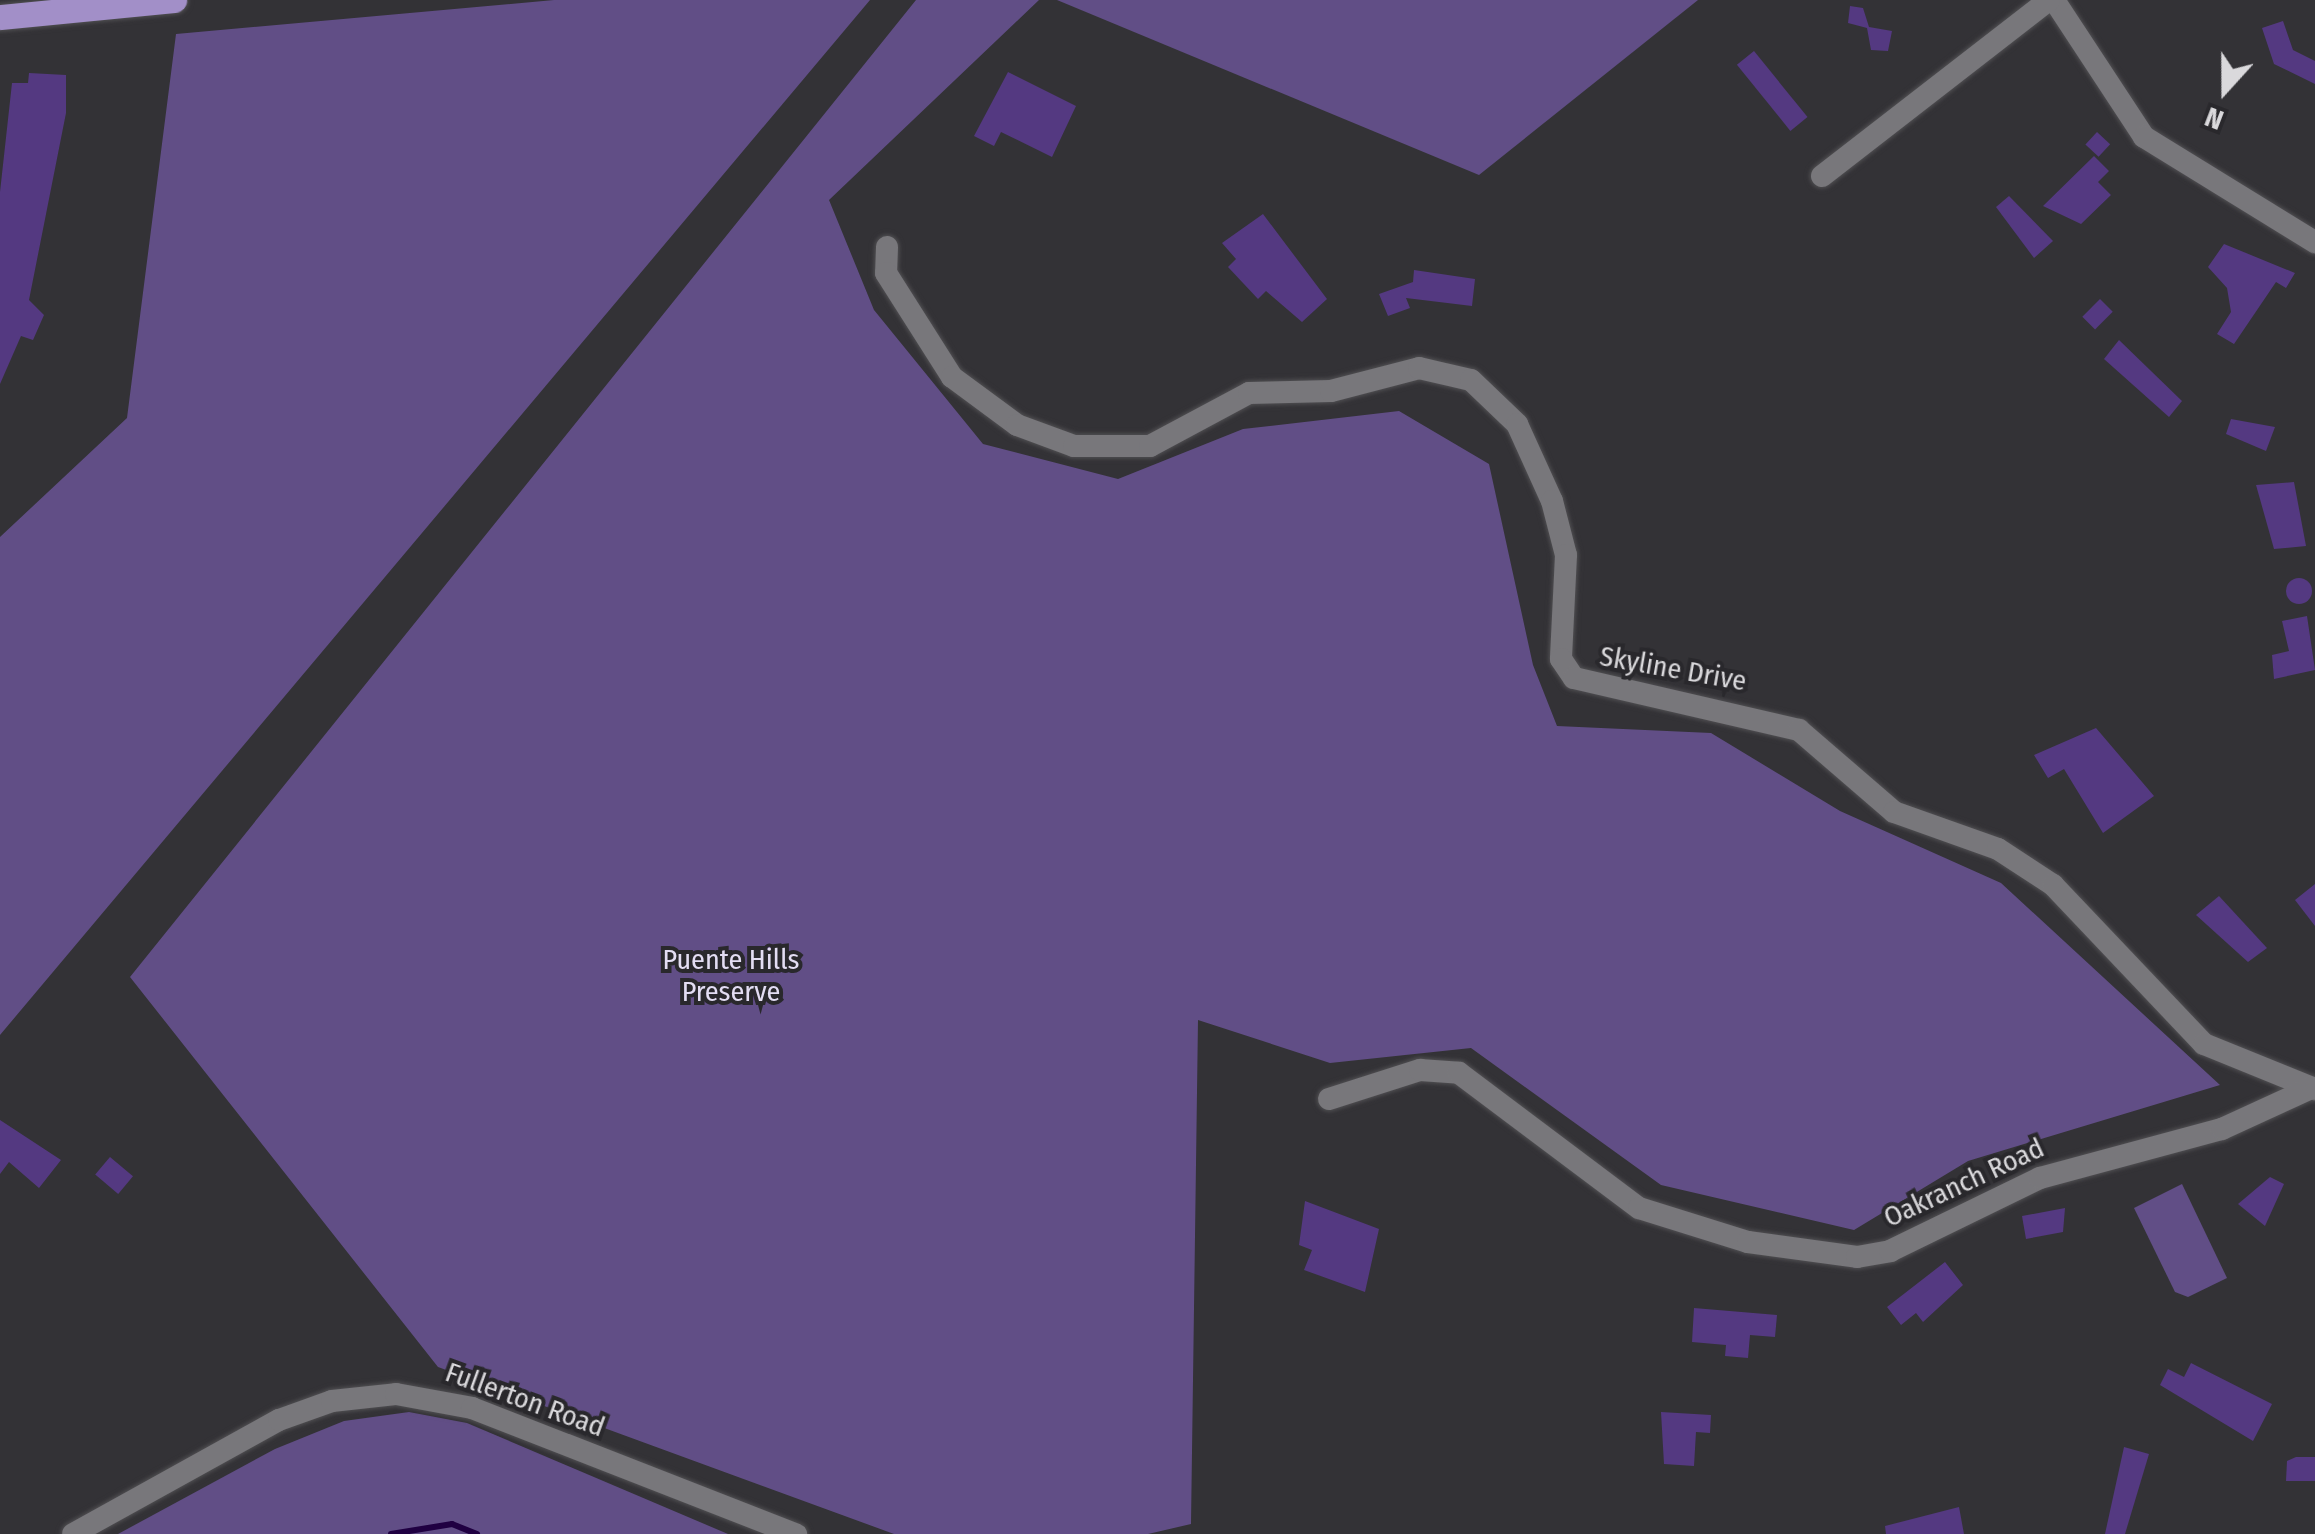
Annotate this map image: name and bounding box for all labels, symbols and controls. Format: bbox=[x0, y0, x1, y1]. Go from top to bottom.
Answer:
north arrow bbox=[2175, 40, 2275, 140]
text: N bbox=[2200, 100, 2228, 137]
street label: Skyline Drive bbox=[1597, 640, 1749, 698]
park label: Puente Hills Preserve bbox=[662, 943, 800, 1009]
street label: Oakranch Road bbox=[1879, 1131, 2049, 1235]
street label: Fullerton Road bbox=[441, 1356, 609, 1444]

